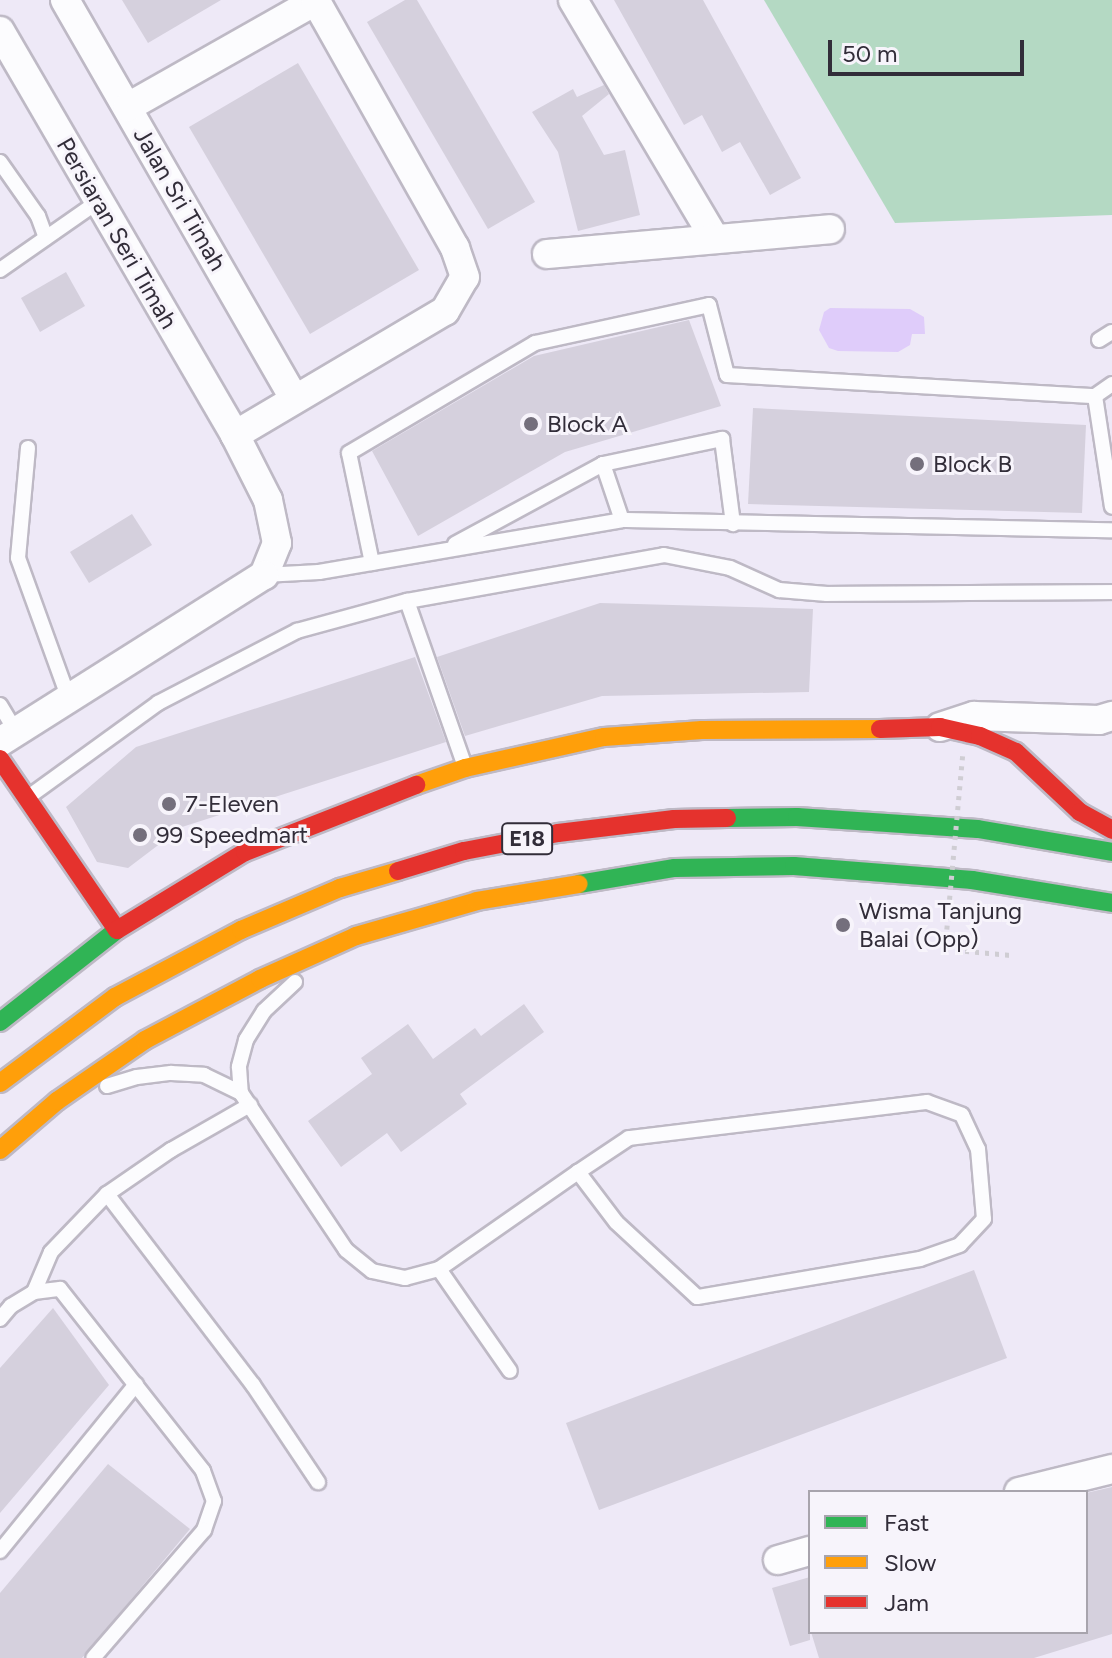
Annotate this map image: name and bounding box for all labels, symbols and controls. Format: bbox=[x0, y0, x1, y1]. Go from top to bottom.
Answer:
scale bar bbox=[832, 24, 1028, 74]
text: 50 m bbox=[842, 39, 898, 68]
street label: Jalan Sri Timah bbox=[127, 122, 233, 276]
street label: Persiaran Seri Timah bbox=[51, 132, 183, 334]
place label: Block A bbox=[547, 410, 628, 438]
marker: Block A bbox=[522, 415, 540, 433]
place label: Block B bbox=[933, 450, 1012, 478]
marker: Block B bbox=[908, 455, 926, 473]
place label: 7-Eleven bbox=[185, 790, 279, 818]
marker: 7-Eleven bbox=[160, 795, 178, 813]
place label: 99 Speedmart bbox=[156, 821, 308, 849]
road number: E18 bbox=[501, 821, 553, 857]
marker: 99 Speedmart bbox=[131, 826, 149, 844]
place label: Wisma Tanjung Balai (Opp) bbox=[859, 897, 1022, 953]
marker: Wisma Tanjung Balai (Opp) bbox=[834, 916, 852, 934]
legend bbox=[808, 1490, 1088, 1634]
text: Fast bbox=[884, 1508, 929, 1537]
text: Slow bbox=[884, 1548, 936, 1577]
text: Jam bbox=[884, 1588, 929, 1617]

